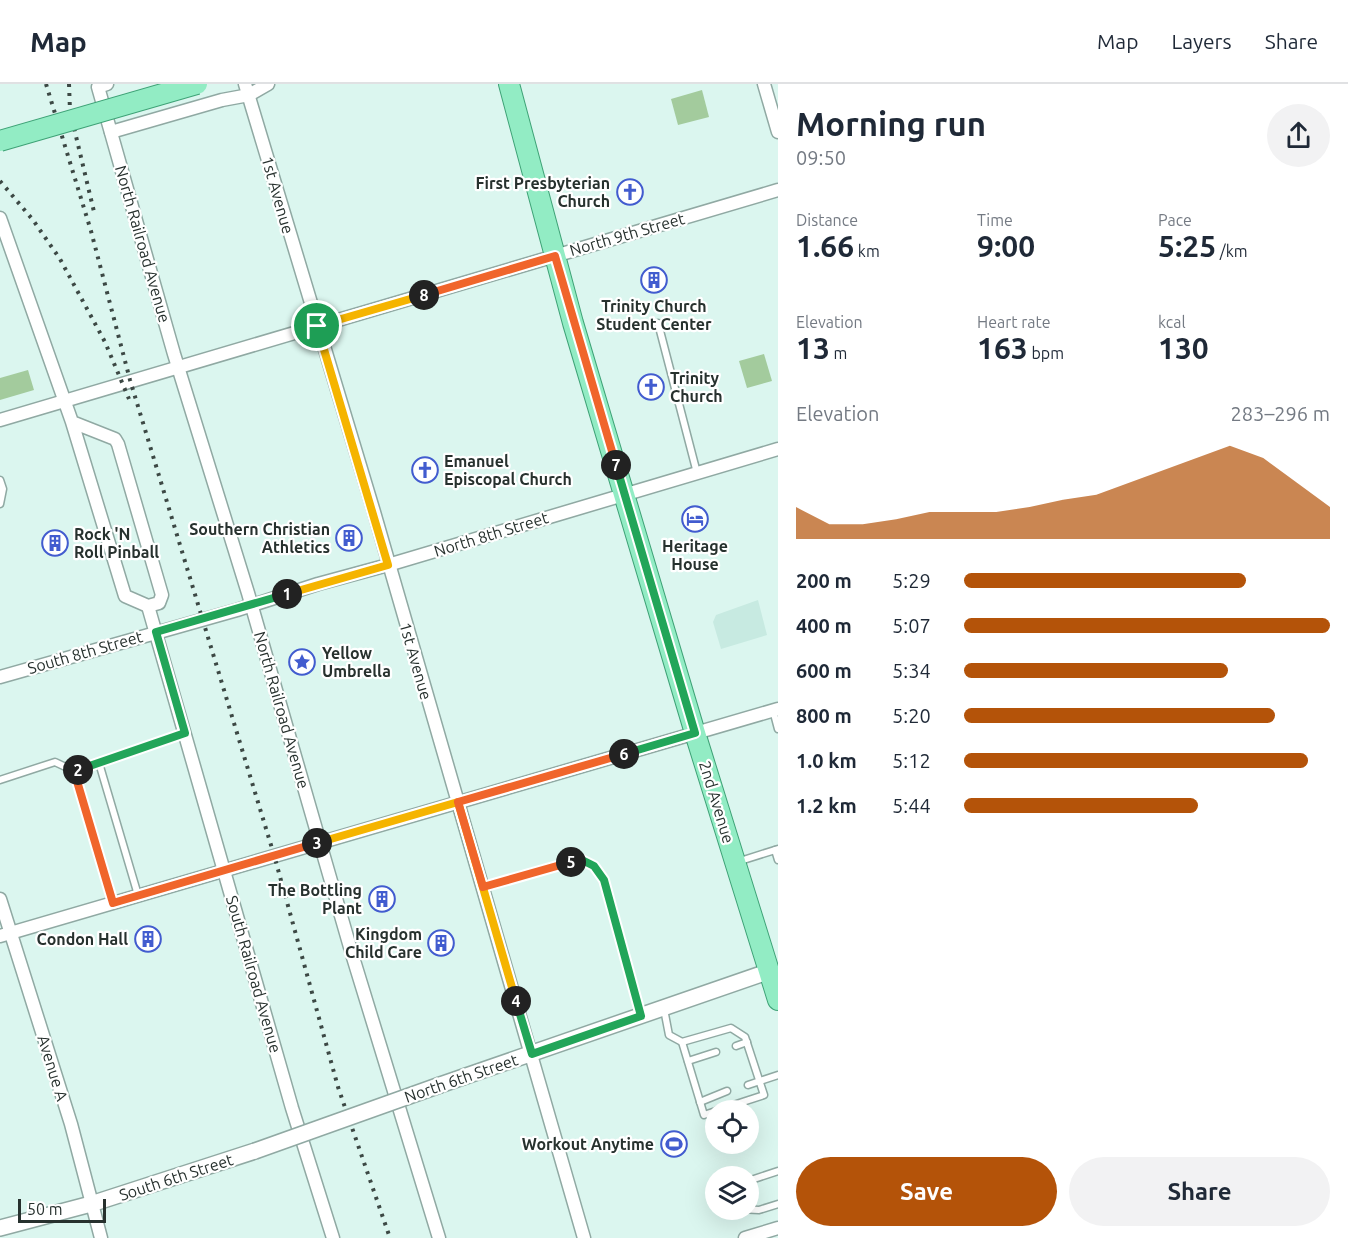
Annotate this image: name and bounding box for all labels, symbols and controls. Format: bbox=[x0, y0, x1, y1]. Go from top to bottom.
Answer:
text: Map bbox=[30, 26, 87, 57]
text: Map bbox=[1097, 29, 1138, 53]
text: Layers bbox=[1171, 29, 1232, 53]
text: Share bbox=[1265, 29, 1318, 53]
button: share bbox=[1267, 104, 1330, 167]
text: Morning run bbox=[796, 105, 986, 142]
text: 09:50 bbox=[796, 146, 846, 169]
street label: 1st Avenue bbox=[258, 154, 298, 236]
street label: North Railroad Avenue bbox=[112, 163, 174, 325]
place label: First Presbyterian Church bbox=[476, 174, 610, 210]
church icon: First Presbyterian Church bbox=[615, 177, 645, 207]
street label: North 9th Street bbox=[567, 209, 687, 259]
text: Distance bbox=[796, 211, 858, 229]
text: Time bbox=[977, 211, 1013, 229]
text: Pace bbox=[1158, 211, 1192, 229]
text: 1.66 bbox=[796, 229, 854, 263]
text: 9:00 bbox=[977, 229, 1035, 263]
text: 5:25 bbox=[1158, 229, 1216, 263]
text: km bbox=[854, 242, 880, 260]
text: /km bbox=[1216, 242, 1248, 260]
building icon: Trinity Church Student Center bbox=[639, 265, 669, 295]
pin: 8 bbox=[409, 280, 439, 310]
text: 8 bbox=[419, 286, 429, 304]
place label: Trinity Church Student Center bbox=[596, 297, 712, 333]
pin bbox=[291, 300, 342, 351]
icon: arrive bbox=[300, 309, 333, 342]
text: Elevation bbox=[796, 313, 863, 331]
text: Heart rate bbox=[977, 313, 1051, 331]
text: kcal bbox=[1158, 313, 1186, 331]
text: 13 bbox=[796, 331, 830, 365]
text: 163 bbox=[977, 331, 1028, 365]
text: 130 bbox=[1158, 331, 1209, 365]
text: m bbox=[830, 344, 847, 362]
text: bpm bbox=[1028, 344, 1064, 362]
place label: Trinity Church bbox=[670, 369, 723, 405]
church icon: Trinity Church bbox=[636, 372, 666, 402]
text: Elevation bbox=[796, 402, 879, 425]
text: 283–296 m bbox=[1231, 402, 1330, 425]
pin: 7 bbox=[601, 450, 631, 480]
place label: Emanuel Episcopal Church bbox=[444, 452, 572, 488]
church icon: Emanuel Episcopal Church bbox=[410, 455, 440, 485]
text: 7 bbox=[611, 456, 621, 474]
hotel icon: Heritage House bbox=[680, 504, 710, 534]
street label: North 8th Street bbox=[432, 508, 551, 560]
place label: Southern Christian Athletics bbox=[189, 520, 330, 556]
building icon: Southern Christian Athletics bbox=[334, 523, 364, 553]
place label: Rock 'N Roll Pinball bbox=[74, 525, 159, 561]
building icon: Rock 'N Roll Pinball bbox=[40, 528, 70, 558]
place label: Heritage House bbox=[662, 537, 728, 573]
text: 200 m bbox=[796, 569, 852, 592]
text: 5:29 bbox=[892, 569, 931, 592]
pin: 1 bbox=[272, 579, 302, 609]
text: 1 bbox=[282, 585, 292, 603]
text: 400 m bbox=[796, 614, 852, 637]
text: 5:07 bbox=[892, 614, 931, 637]
street label: 1st Avenue bbox=[396, 620, 436, 702]
street label: South 8th Street bbox=[25, 627, 145, 677]
street label: North Railroad Avenue bbox=[251, 629, 313, 791]
place label: Yellow Umbrella bbox=[322, 644, 391, 680]
place icon: Yellow Umbrella bbox=[287, 647, 317, 677]
text: 600 m bbox=[796, 659, 852, 682]
text: 5:34 bbox=[892, 659, 931, 682]
text: 800 m bbox=[796, 704, 852, 727]
text: 5:20 bbox=[892, 704, 931, 727]
pin: 6 bbox=[609, 739, 639, 769]
text: 6 bbox=[619, 745, 629, 763]
text: 1.0 km bbox=[796, 749, 857, 772]
text: 5:12 bbox=[892, 749, 931, 772]
pin: 2 bbox=[63, 755, 93, 785]
street label: 2nd Avenue bbox=[696, 759, 738, 845]
text: 2 bbox=[73, 761, 83, 779]
text: 1.2 km bbox=[796, 794, 857, 817]
text: 5:44 bbox=[892, 794, 931, 817]
pin: 3 bbox=[302, 828, 332, 858]
text: 3 bbox=[312, 834, 322, 852]
pin: 5 bbox=[556, 847, 586, 877]
text: 5 bbox=[566, 853, 576, 871]
place label: The Bottling Plant bbox=[268, 881, 362, 917]
building icon: The Bottling Plant bbox=[367, 884, 397, 914]
street label: South Railroad Avenue bbox=[223, 893, 285, 1055]
building icon: Condon Hall bbox=[133, 924, 163, 954]
place label: Kingdom Child Care bbox=[345, 925, 422, 961]
building icon: Kingdom Child Care bbox=[426, 928, 456, 958]
place label: Condon Hall bbox=[37, 930, 128, 948]
pin: 4 bbox=[501, 986, 531, 1016]
text: 4 bbox=[511, 992, 521, 1010]
street label: Avenue A bbox=[34, 1033, 72, 1104]
street label: North 6th Street bbox=[402, 1050, 521, 1106]
map controls bbox=[705, 1100, 759, 1220]
button: locate bbox=[705, 1100, 759, 1154]
sports icon: Workout Anytime bbox=[659, 1129, 689, 1159]
place label: Workout Anytime bbox=[522, 1135, 654, 1153]
street label: South 6th Street bbox=[117, 1150, 236, 1204]
button: Save bbox=[796, 1157, 1057, 1226]
button: Share bbox=[1069, 1157, 1330, 1226]
button: layers bbox=[705, 1166, 759, 1220]
scale bar bbox=[18, 1196, 106, 1224]
text: 50 m bbox=[27, 1200, 63, 1218]

